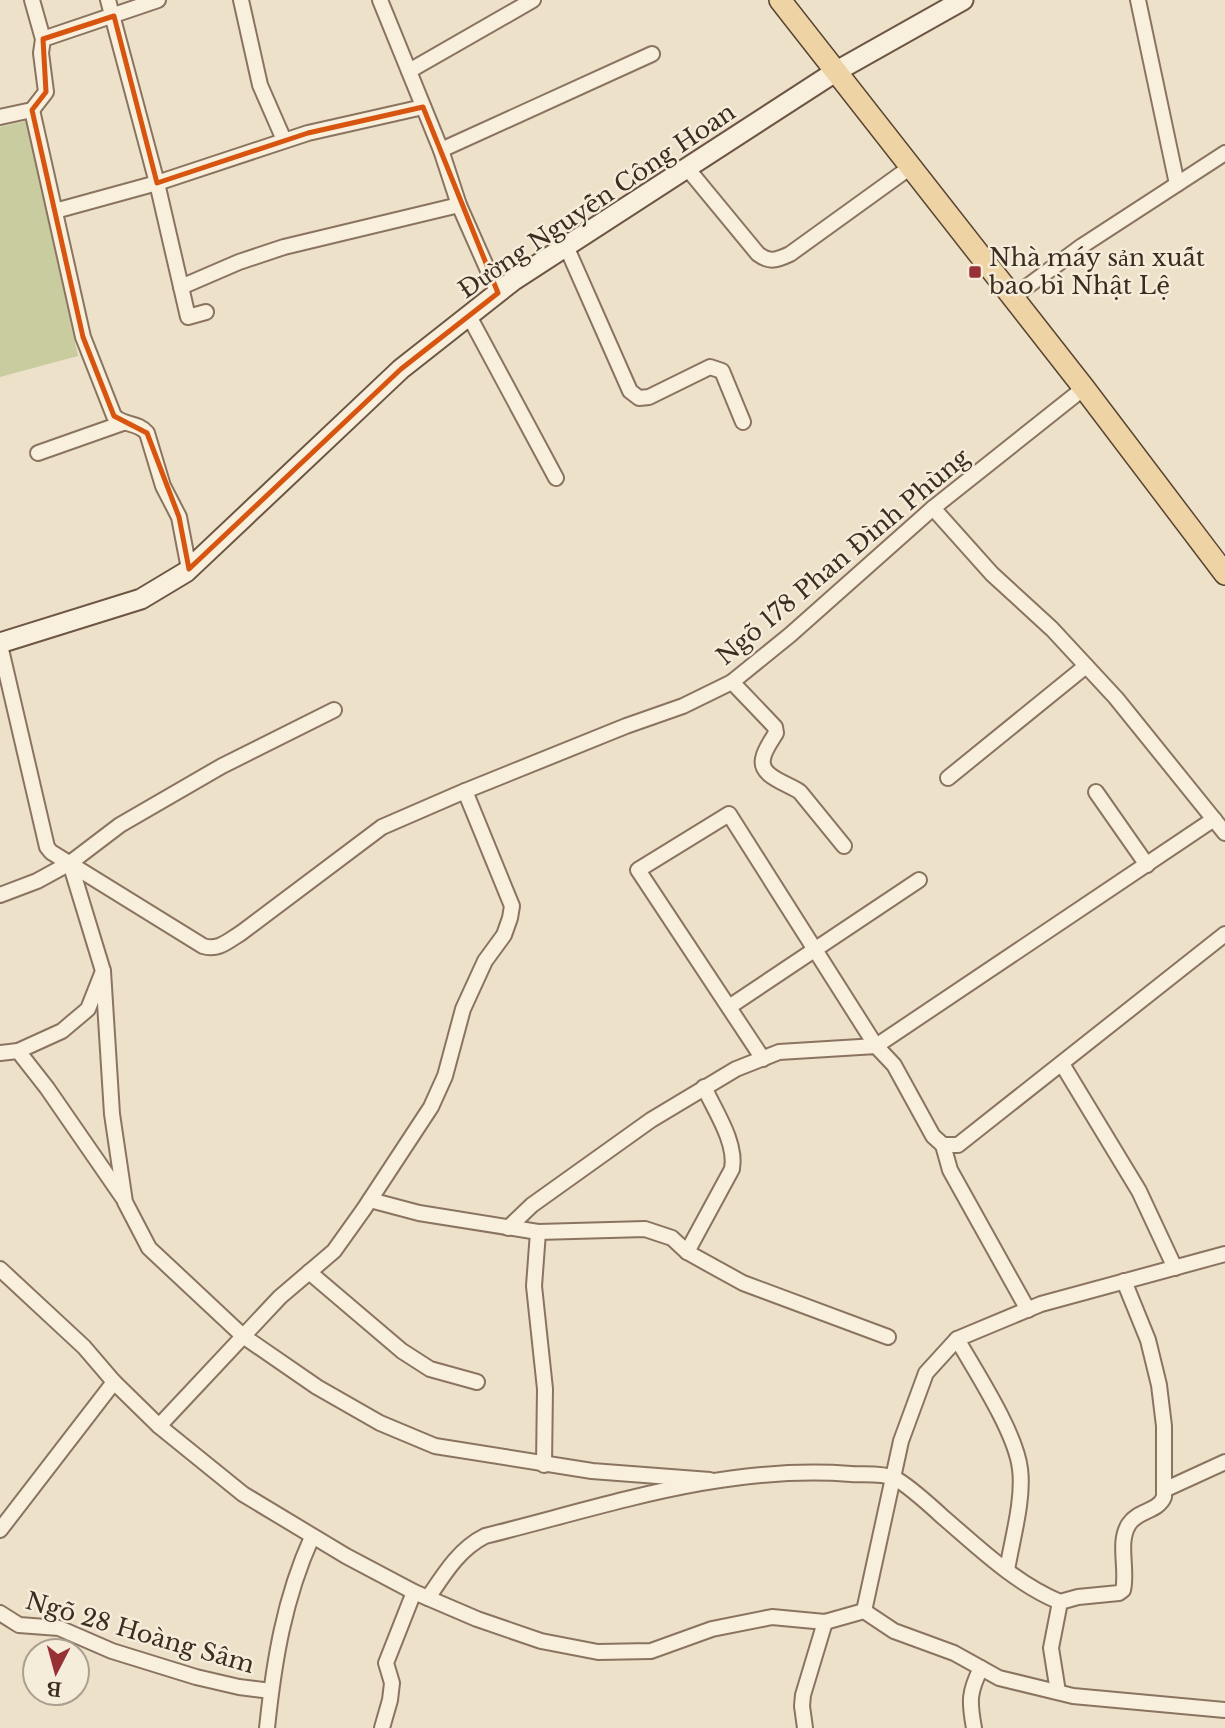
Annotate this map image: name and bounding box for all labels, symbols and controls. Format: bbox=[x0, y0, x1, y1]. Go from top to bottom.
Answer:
street label: Đường Nguyễn Công Hoan bbox=[453, 97, 741, 304]
place label: Nhà máy sản xuất bao bì Nhật Lệ bbox=[988, 243, 1205, 300]
marker: Nhà máy sản xuất bao bì Nhật Lệ bbox=[967, 264, 983, 280]
street label: Ngõ 178 Phan Đình Phùng bbox=[710, 442, 975, 671]
street label: Ngõ 28 Hoàng Sâm bbox=[22, 1586, 258, 1679]
north arrow bbox=[21, 1637, 91, 1707]
text: B bbox=[46, 1676, 63, 1701]

